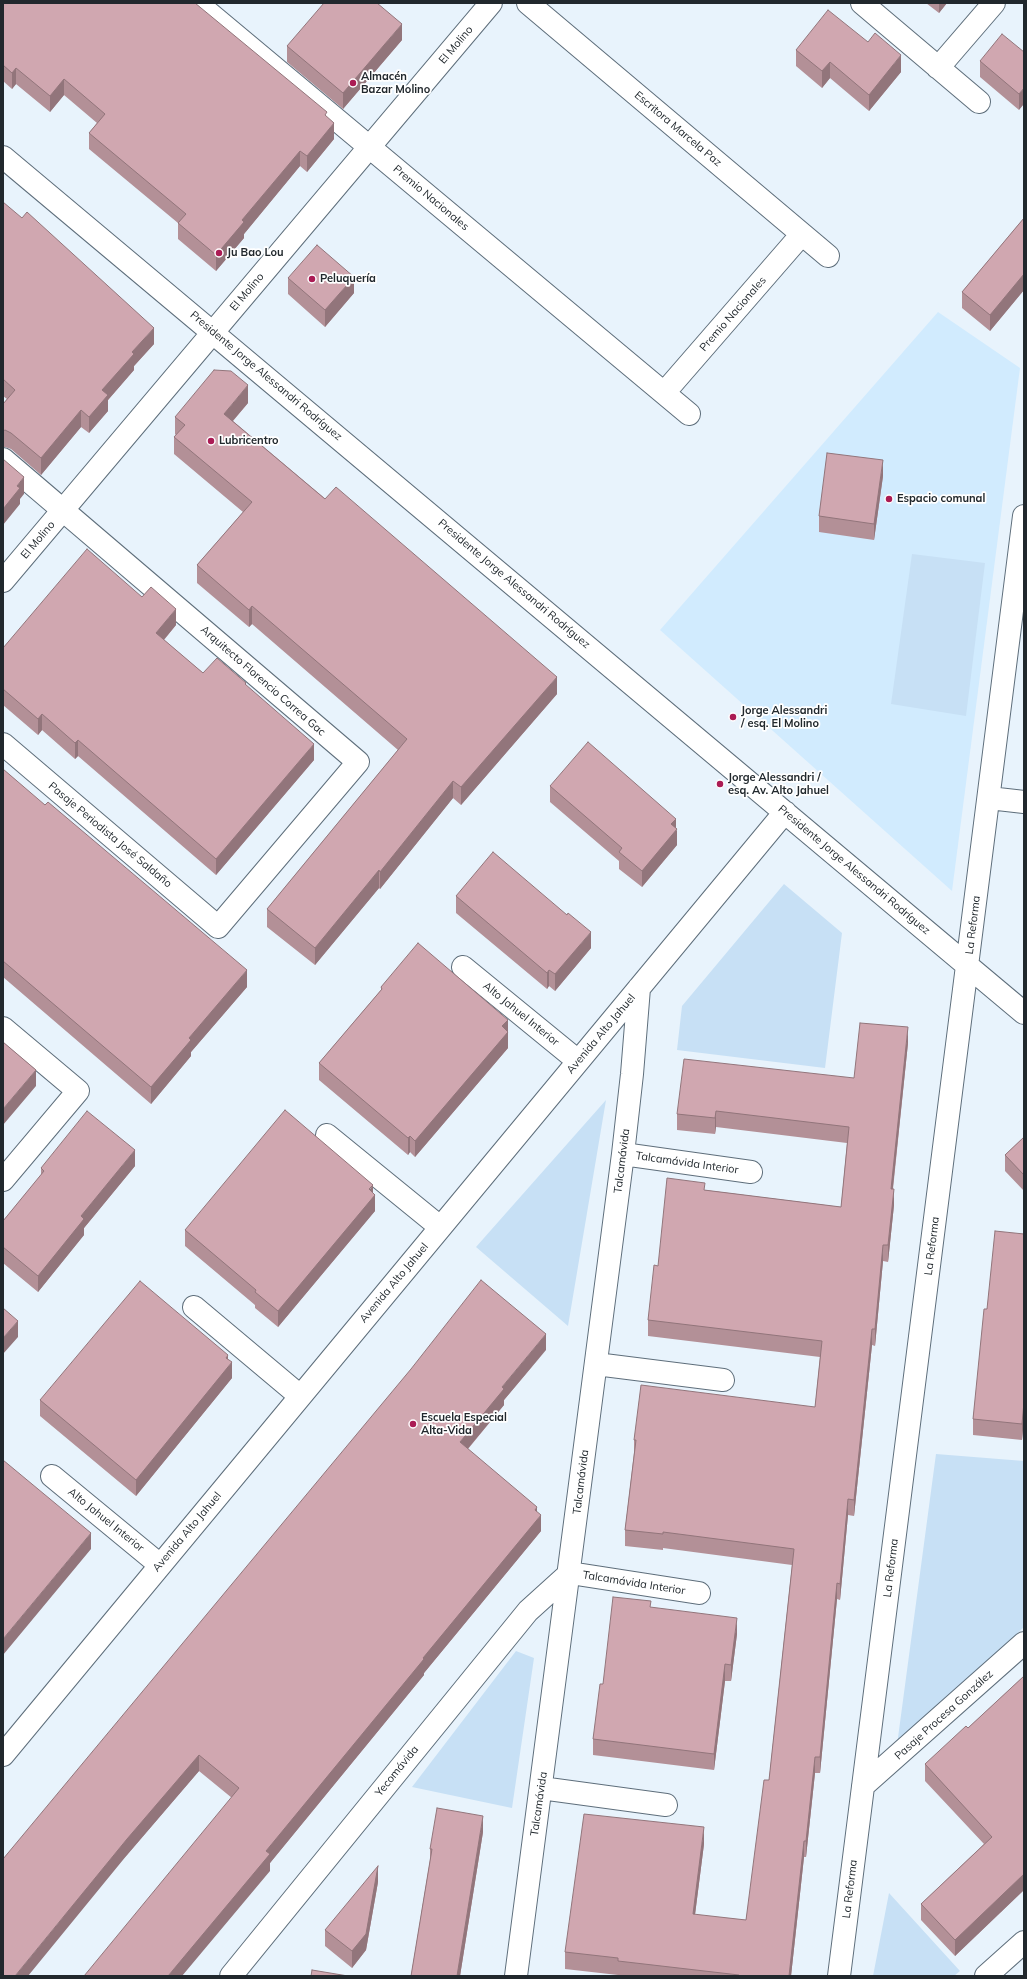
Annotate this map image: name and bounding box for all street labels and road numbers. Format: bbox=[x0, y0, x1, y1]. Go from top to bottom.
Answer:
street label: El Molino bbox=[436, 23, 476, 67]
street label: Escritora Marcela Paz bbox=[632, 89, 724, 169]
street label: Premio Nacionales bbox=[391, 163, 471, 233]
street label: El Molino bbox=[227, 270, 267, 314]
street label: Premio Nacionales bbox=[697, 274, 769, 354]
street label: Presidente Jorge Alessandri Rodríguez bbox=[187, 308, 345, 444]
street label: Presidente Jorge Alessandri Rodríguez bbox=[435, 516, 593, 652]
street label: El Molino bbox=[18, 518, 58, 562]
street label: Arquitecto Florencio Correa Gac bbox=[198, 623, 328, 739]
street label: Pasaje Periodista José Saldaño bbox=[46, 779, 174, 891]
street label: Presidente Jorge Alessandri Rodríguez bbox=[775, 802, 933, 938]
street label: La Reforma bbox=[963, 895, 983, 955]
street label: Alto Jahuel Interior bbox=[480, 979, 562, 1049]
street label: Avenida Alto Jahuel bbox=[564, 991, 638, 1077]
street label: Talcamávida bbox=[611, 1128, 633, 1194]
street label: Talcamávida Interior bbox=[635, 1149, 739, 1177]
street label: La Reforma bbox=[922, 1216, 942, 1276]
street label: Avenida Alto Jahuel bbox=[357, 1240, 431, 1326]
street label: Talcamávida bbox=[570, 1449, 592, 1515]
street label: Alto Jahuel Interior bbox=[65, 1485, 147, 1555]
street label: Avenida Alto Jahuel bbox=[150, 1489, 224, 1575]
street label: La Reforma bbox=[881, 1538, 901, 1598]
street label: Talcamávida Interior bbox=[582, 1568, 686, 1598]
street label: Pasaje Procesa González bbox=[892, 1667, 996, 1763]
street label: Yecomávida bbox=[373, 1743, 421, 1799]
street label: Talcamávida bbox=[528, 1771, 550, 1837]
street label: La Reforma bbox=[840, 1859, 860, 1919]

